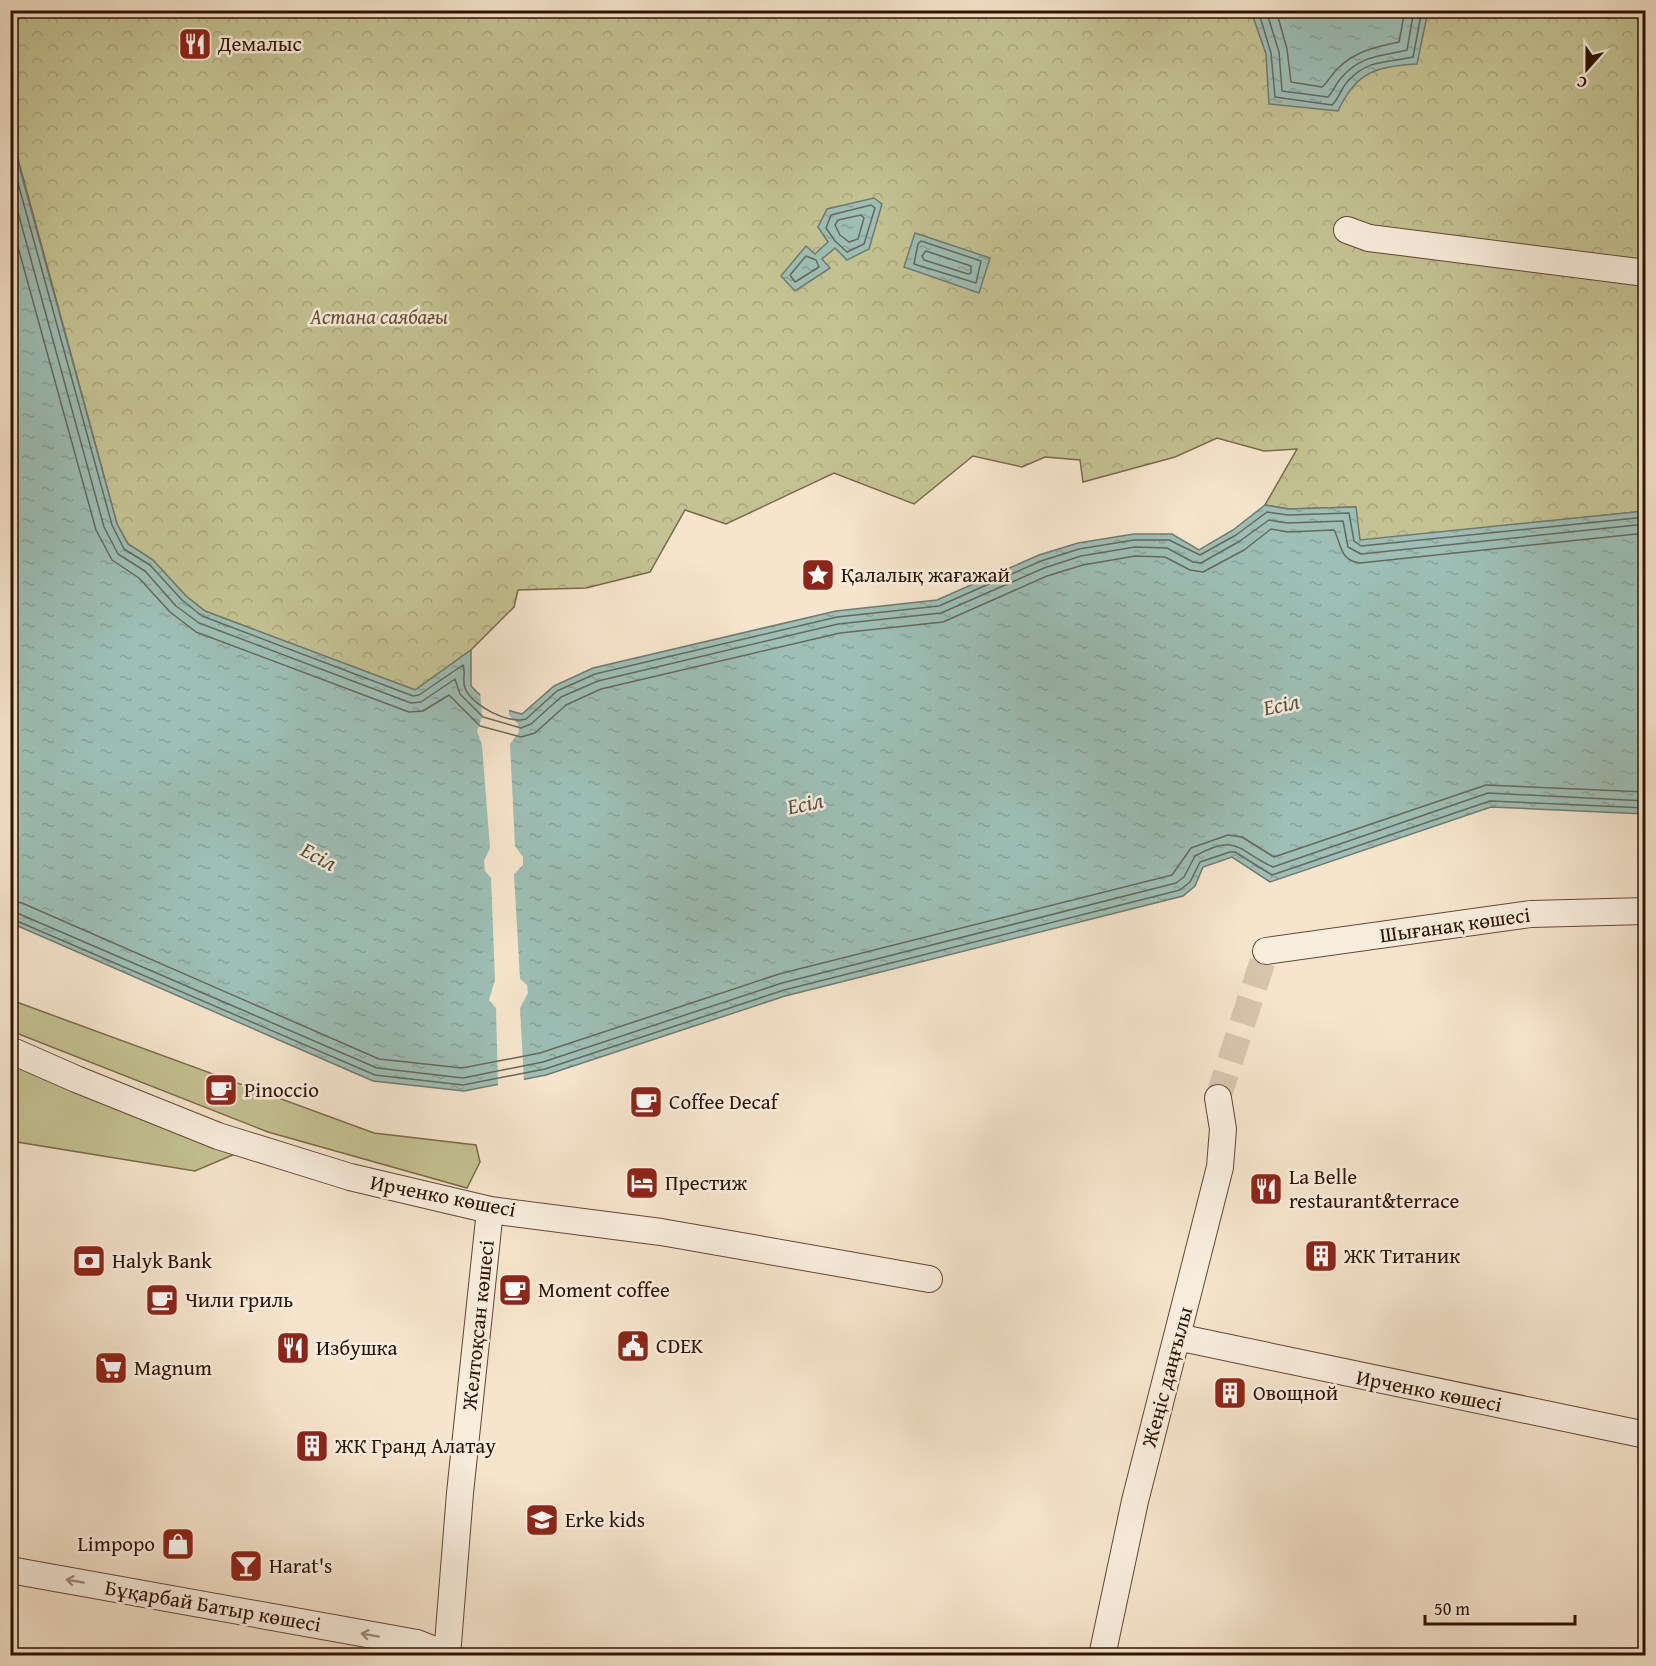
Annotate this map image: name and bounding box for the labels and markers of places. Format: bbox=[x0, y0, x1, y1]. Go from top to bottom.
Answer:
restaurant icon: Демалыс bbox=[177, 26, 213, 62]
place label: Демалыс bbox=[217, 28, 302, 59]
place icon: Қалалық жағажай bbox=[800, 557, 836, 593]
place label: Қалалық жағажай bbox=[841, 559, 1010, 590]
cafe icon: Pinoccio bbox=[203, 1072, 239, 1108]
place label: Pinoccio bbox=[244, 1074, 319, 1105]
cafe icon: Coffee Decaf bbox=[628, 1084, 664, 1120]
place label: Coffee Decaf bbox=[669, 1086, 780, 1117]
place label: La Belle restaurant&terrace bbox=[1289, 1161, 1460, 1216]
hotel icon: Престиж bbox=[624, 1165, 660, 1201]
place label: Престиж bbox=[665, 1167, 748, 1198]
restaurant icon: La Belle restaurant&terrace bbox=[1248, 1171, 1284, 1207]
building icon: ЖК Титаник bbox=[1303, 1238, 1339, 1274]
place label: ЖК Титаник bbox=[1343, 1240, 1460, 1271]
bank icon: Halyk Bank bbox=[71, 1243, 107, 1279]
place label: Halyk Bank bbox=[112, 1245, 212, 1276]
cafe icon: Moment coffee bbox=[497, 1272, 533, 1308]
place label: Moment coffee bbox=[538, 1274, 670, 1305]
cafe icon: Чили гриль bbox=[144, 1282, 180, 1318]
place label: Чили гриль bbox=[185, 1284, 293, 1315]
public building icon: CDEK bbox=[615, 1328, 651, 1364]
restaurant icon: Избушка bbox=[275, 1330, 311, 1366]
place label: CDEK bbox=[656, 1330, 704, 1361]
place label: Избушка bbox=[316, 1332, 398, 1363]
supermarket icon: Magnum bbox=[93, 1350, 129, 1386]
place label: Magnum bbox=[134, 1352, 212, 1383]
building icon: Овощной bbox=[1212, 1375, 1248, 1411]
place label: Овощной bbox=[1253, 1377, 1338, 1408]
building icon: ЖК Гранд Алатау bbox=[294, 1428, 330, 1464]
place label: ЖК Гранд Алатау bbox=[334, 1430, 496, 1461]
school or university icon: Erke kids bbox=[524, 1502, 560, 1538]
place label: Erke kids bbox=[565, 1504, 645, 1535]
shop icon: Limpopo bbox=[160, 1526, 196, 1562]
place label: Limpopo bbox=[78, 1528, 155, 1559]
bar icon: Harat's bbox=[228, 1548, 264, 1584]
place label: Harat's bbox=[269, 1550, 332, 1581]

